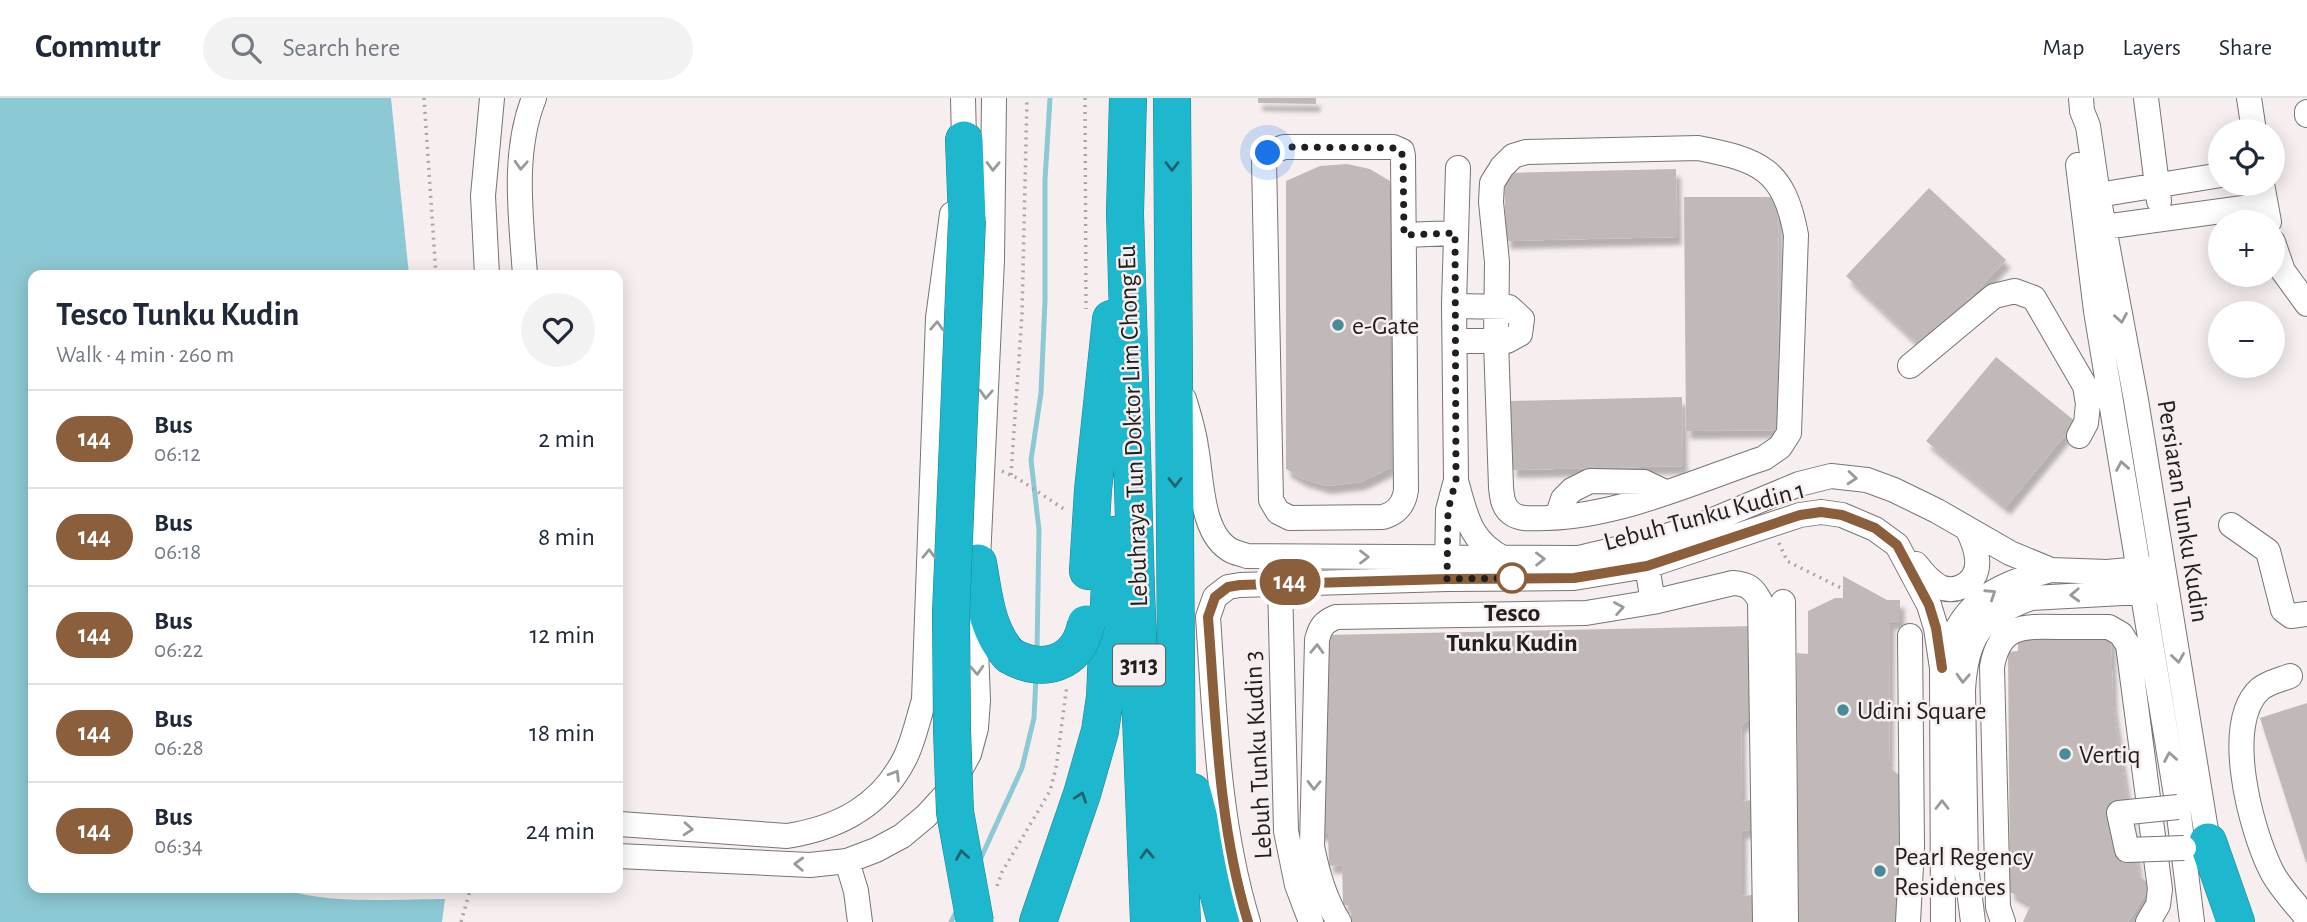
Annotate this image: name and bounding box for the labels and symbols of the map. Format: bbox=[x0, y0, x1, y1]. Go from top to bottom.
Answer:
your location bbox=[1250, 135, 1285, 170]
one-way arrow bbox=[514, 159, 529, 170]
one-way arrow bbox=[986, 161, 1001, 172]
one-way arrow bbox=[1164, 161, 1180, 172]
street label: Lebuhraya Tun Doktor Lim Chong Eu bbox=[1114, 244, 1152, 608]
one-way arrow bbox=[2113, 312, 2128, 324]
place label: e-Gate bbox=[1352, 313, 1419, 339]
marker: e-Gate bbox=[1330, 317, 1346, 333]
one-way arrow bbox=[930, 320, 945, 331]
one-way arrow bbox=[979, 388, 994, 399]
street label: Persiaran Tunku Kudin bbox=[2153, 398, 2213, 624]
one-way arrow bbox=[2115, 460, 2130, 472]
one-way arrow bbox=[1846, 470, 1857, 485]
one-way arrow bbox=[1167, 477, 1183, 488]
street label: Lebuh Tunku Kudin 1 bbox=[1601, 477, 1808, 555]
one-way arrow bbox=[921, 548, 937, 558]
one-way arrow bbox=[1360, 549, 1370, 565]
one-way arrow bbox=[1535, 551, 1546, 567]
line badge: 144 bbox=[1250, 559, 1330, 605]
marker: Tesco Tunku Kudin bbox=[1497, 563, 1527, 593]
one-way arrow bbox=[2069, 587, 2080, 603]
one-way arrow bbox=[1983, 589, 1996, 602]
place label: Tesco Tunku Kudin bbox=[1446, 600, 1578, 656]
one-way arrow bbox=[1613, 601, 1625, 616]
one-way arrow bbox=[1310, 643, 1325, 654]
road number: 3113 bbox=[1113, 644, 1165, 686]
street label: Lebuh Tunku Kudin 3 bbox=[1240, 650, 1276, 860]
one-way arrow bbox=[2170, 652, 2185, 663]
one-way arrow bbox=[969, 665, 984, 676]
one-way arrow bbox=[1956, 673, 1971, 684]
place label: Udini Square bbox=[1857, 698, 1987, 724]
marker: Udini Square bbox=[1835, 702, 1851, 718]
place label: Vertiq bbox=[2079, 742, 2141, 768]
marker: Vertiq bbox=[2057, 746, 2073, 762]
one-way arrow bbox=[2163, 751, 2178, 763]
one-way arrow bbox=[886, 770, 899, 783]
one-way arrow bbox=[1306, 781, 1322, 791]
one-way arrow bbox=[1073, 791, 1087, 803]
one-way arrow bbox=[1934, 799, 1950, 810]
one-way arrow bbox=[683, 821, 694, 836]
place label: Pearl Regency Residences bbox=[1894, 844, 2034, 900]
one-way arrow bbox=[1139, 848, 1154, 859]
one-way arrow bbox=[955, 849, 970, 861]
one-way arrow bbox=[794, 856, 804, 872]
marker: Pearl Regency Residences bbox=[1872, 863, 1888, 879]

